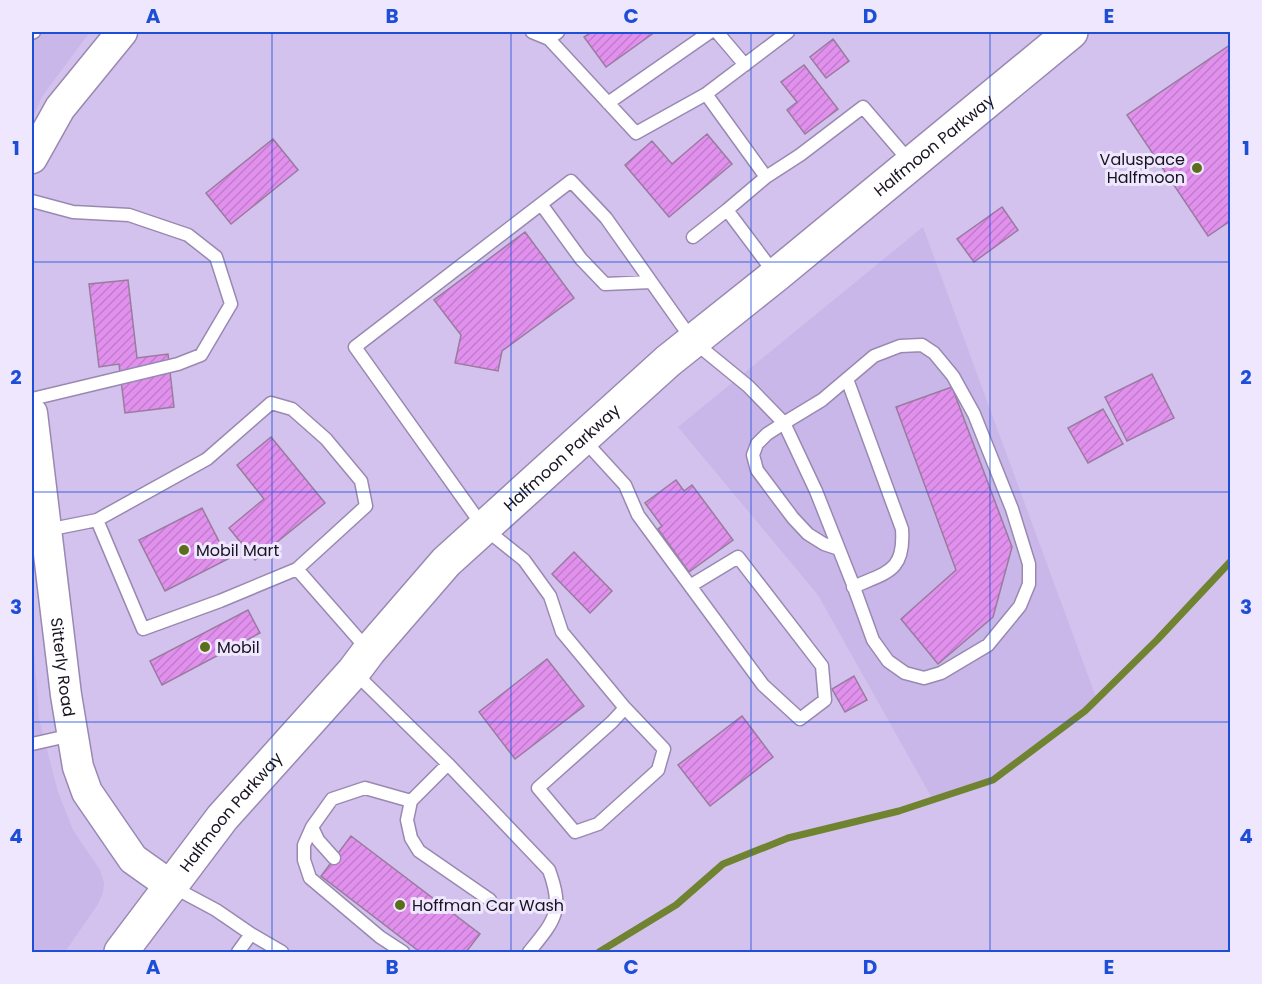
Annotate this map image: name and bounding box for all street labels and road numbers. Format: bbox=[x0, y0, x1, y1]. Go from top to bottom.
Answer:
street label: Halfmoon Parkway bbox=[869, 89, 999, 202]
street label: Halfmoon Parkway bbox=[499, 399, 625, 517]
street label: Sitterly Road bbox=[45, 616, 80, 719]
street label: Halfmoon Parkway bbox=[174, 747, 288, 877]

